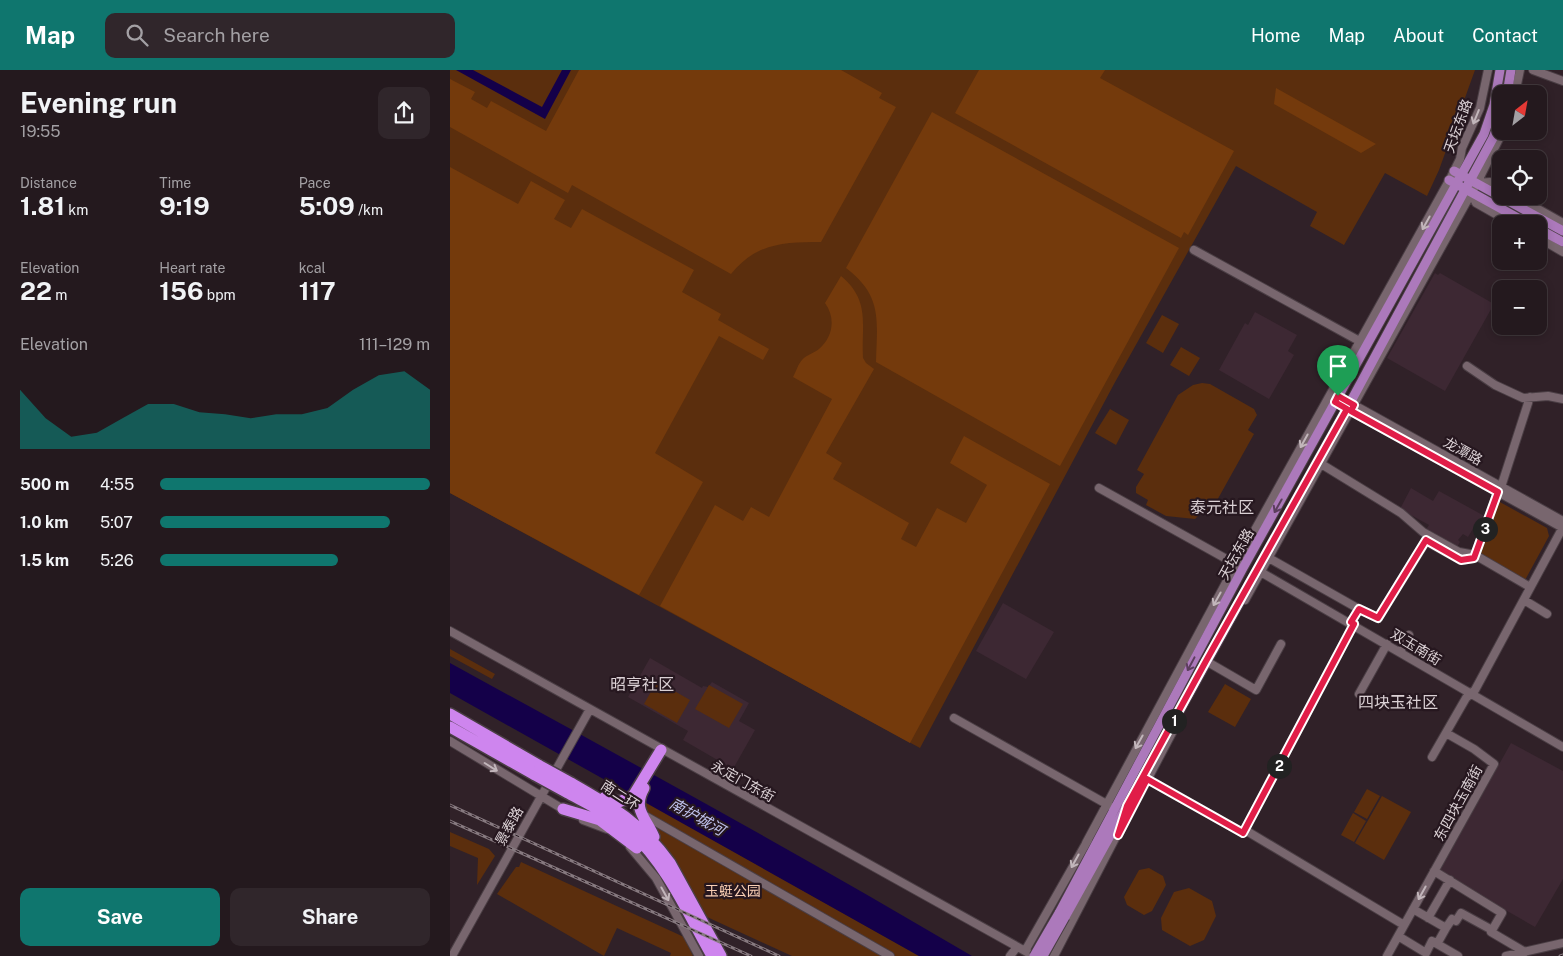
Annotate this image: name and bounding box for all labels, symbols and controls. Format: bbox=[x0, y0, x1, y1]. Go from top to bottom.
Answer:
search box bbox=[105, 13, 455, 58]
text: Map bbox=[25, 21, 75, 49]
icon: search bbox=[123, 21, 151, 49]
text: Search here bbox=[163, 24, 270, 46]
text: Home bbox=[1251, 25, 1301, 46]
text: Map bbox=[1329, 25, 1365, 46]
text: About bbox=[1393, 25, 1444, 46]
text: Contact bbox=[1472, 25, 1538, 46]
north arrow bbox=[1492, 85, 1548, 140]
map controls bbox=[1492, 85, 1547, 335]
text: Evening run bbox=[20, 86, 177, 119]
button: share bbox=[378, 87, 430, 139]
street label: 天坛东路 bbox=[1441, 97, 1475, 155]
one-way arrow bbox=[1471, 109, 1481, 124]
text: 19:55 bbox=[20, 122, 61, 141]
button: locate bbox=[1492, 150, 1547, 205]
text: Distance bbox=[20, 175, 77, 191]
text: Time bbox=[159, 175, 191, 191]
text: Pace bbox=[299, 175, 331, 191]
text: 1.81 bbox=[20, 191, 65, 221]
text: 9:19 bbox=[159, 191, 210, 221]
text: 5:09 bbox=[299, 191, 355, 221]
text: km bbox=[65, 202, 88, 218]
text: /km bbox=[355, 202, 383, 218]
one-way arrow bbox=[1420, 215, 1430, 230]
button: + bbox=[1492, 215, 1547, 270]
text: Elevation bbox=[20, 260, 79, 276]
text: Heart rate bbox=[159, 260, 226, 276]
text: kcal bbox=[299, 260, 326, 276]
text: 22 bbox=[20, 276, 52, 306]
text: 156 bbox=[159, 276, 203, 306]
text: 117 bbox=[299, 276, 336, 306]
button: − bbox=[1492, 280, 1547, 335]
text: m bbox=[52, 287, 67, 303]
text: bpm bbox=[203, 287, 236, 303]
text: Elevation bbox=[20, 335, 88, 354]
text: 111–129 m bbox=[359, 335, 430, 354]
pin bbox=[1317, 345, 1359, 396]
icon: arrive bbox=[1324, 352, 1352, 380]
one-way arrow bbox=[1298, 434, 1308, 448]
street label: 龙潭路 bbox=[1441, 434, 1485, 468]
text: 500 m bbox=[20, 475, 69, 494]
text: 4:55 bbox=[100, 475, 134, 494]
district label: 泰元社区 bbox=[1190, 498, 1254, 517]
one-way arrow bbox=[1273, 498, 1282, 513]
text: 1.0 km bbox=[20, 513, 69, 532]
text: 5:07 bbox=[100, 513, 133, 532]
pin: 3 bbox=[1472, 516, 1498, 542]
text: 3 bbox=[1481, 521, 1490, 537]
street label: 天坛东路 bbox=[1215, 526, 1257, 582]
text: 1.5 km bbox=[20, 551, 69, 570]
text: 5:26 bbox=[100, 551, 134, 570]
one-way arrow bbox=[1211, 591, 1221, 606]
street label: 双玉南街 bbox=[1388, 626, 1444, 668]
one-way arrow bbox=[1186, 656, 1196, 671]
district label: 昭亨社区 bbox=[610, 675, 674, 694]
district label: 四块玉社区 bbox=[1358, 693, 1438, 712]
pin: 1 bbox=[1162, 708, 1186, 734]
text: 1 bbox=[1172, 713, 1178, 729]
one-way arrow bbox=[1134, 734, 1144, 749]
pin: 2 bbox=[1266, 754, 1292, 778]
street label: 永定门东街 bbox=[709, 757, 777, 805]
text: 2 bbox=[1275, 758, 1284, 774]
one-way arrow bbox=[484, 762, 498, 772]
street label: 东四块玉南街 bbox=[1431, 762, 1485, 844]
street label: 南二环 bbox=[598, 777, 642, 813]
water label: 南护城河 bbox=[667, 795, 730, 840]
street label: 景泰路 bbox=[492, 804, 526, 848]
one-way arrow bbox=[1070, 854, 1080, 869]
park label: 玉蜓公园 bbox=[705, 883, 761, 899]
one-way arrow bbox=[661, 886, 671, 900]
one-way arrow bbox=[1417, 886, 1427, 901]
button: Save bbox=[20, 888, 220, 946]
button: Share bbox=[230, 888, 430, 946]

